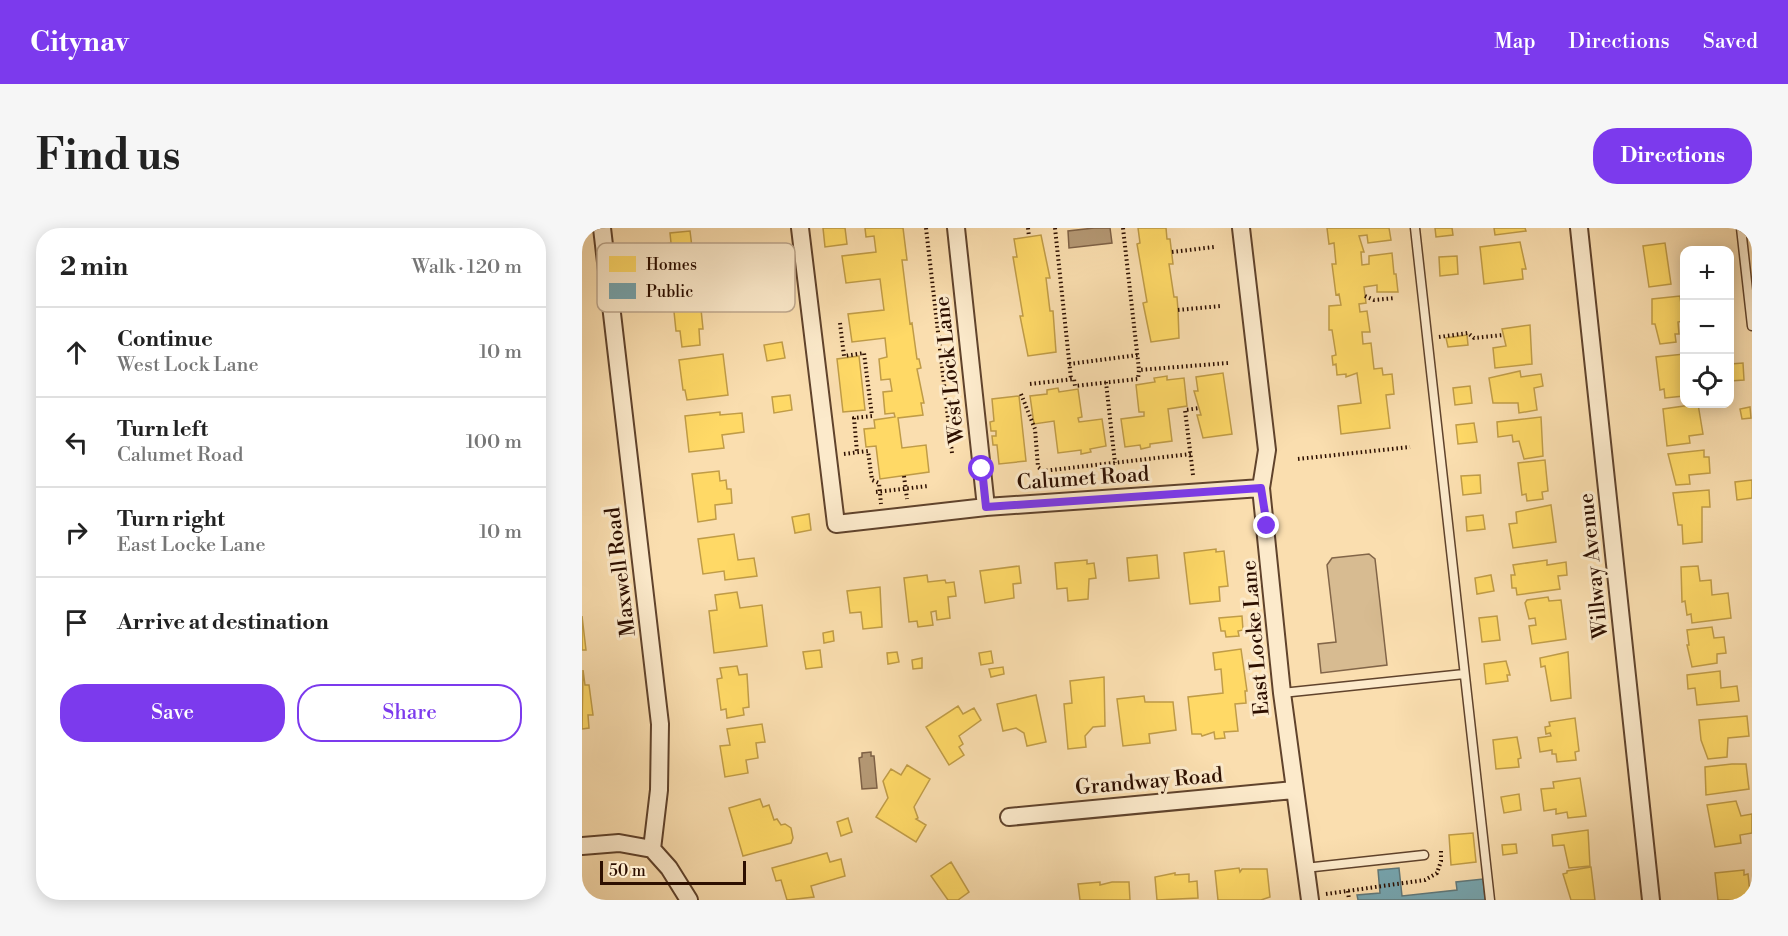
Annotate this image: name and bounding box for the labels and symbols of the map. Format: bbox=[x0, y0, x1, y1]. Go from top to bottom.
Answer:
legend bbox=[597, 243, 795, 312]
text: Homes bbox=[646, 255, 697, 275]
text: Public bbox=[646, 282, 693, 302]
street label: West Lock Lane bbox=[929, 295, 971, 446]
route start bbox=[968, 455, 994, 481]
street label: Calumet Road bbox=[1016, 461, 1150, 497]
street label: Willway Avenue bbox=[1573, 492, 1615, 641]
street label: Maxwell Road bbox=[600, 506, 642, 638]
route end bbox=[1253, 512, 1279, 538]
street label: East Locke Lane bbox=[1236, 559, 1276, 717]
street label: Grandway Road bbox=[1074, 763, 1224, 801]
scale bar bbox=[600, 858, 746, 886]

